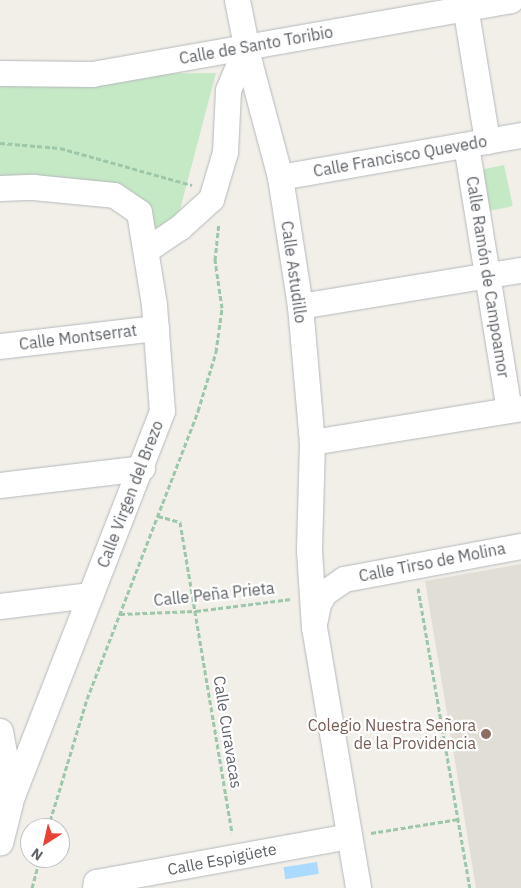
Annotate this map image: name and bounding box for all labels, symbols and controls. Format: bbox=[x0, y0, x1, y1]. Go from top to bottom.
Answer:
street label: Calle de Santo Toribio bbox=[178, 22, 334, 68]
street label: Calle Francisco Quevedo bbox=[312, 131, 488, 181]
street label: Calle Ramón de Campoamor bbox=[463, 175, 513, 379]
street label: Calle Astudillo bbox=[277, 220, 311, 324]
street label: Calle Montserrat bbox=[18, 320, 138, 354]
street label: Calle Virgen del Brezo bbox=[93, 418, 167, 570]
street label: Calle Tirso de Molina bbox=[357, 538, 507, 586]
street label: Calle Peña Prieta bbox=[153, 578, 275, 610]
street label: Calle Curavacas bbox=[210, 674, 246, 790]
place label: Colegio Nuestra Señora de la Providencia bbox=[308, 715, 476, 753]
marker: Colegio Nuestra Señora de la Providencia bbox=[480, 728, 492, 740]
north arrow bbox=[20, 818, 70, 868]
street label: Calle Espigüete bbox=[166, 839, 278, 879]
text: N bbox=[28, 844, 46, 865]

